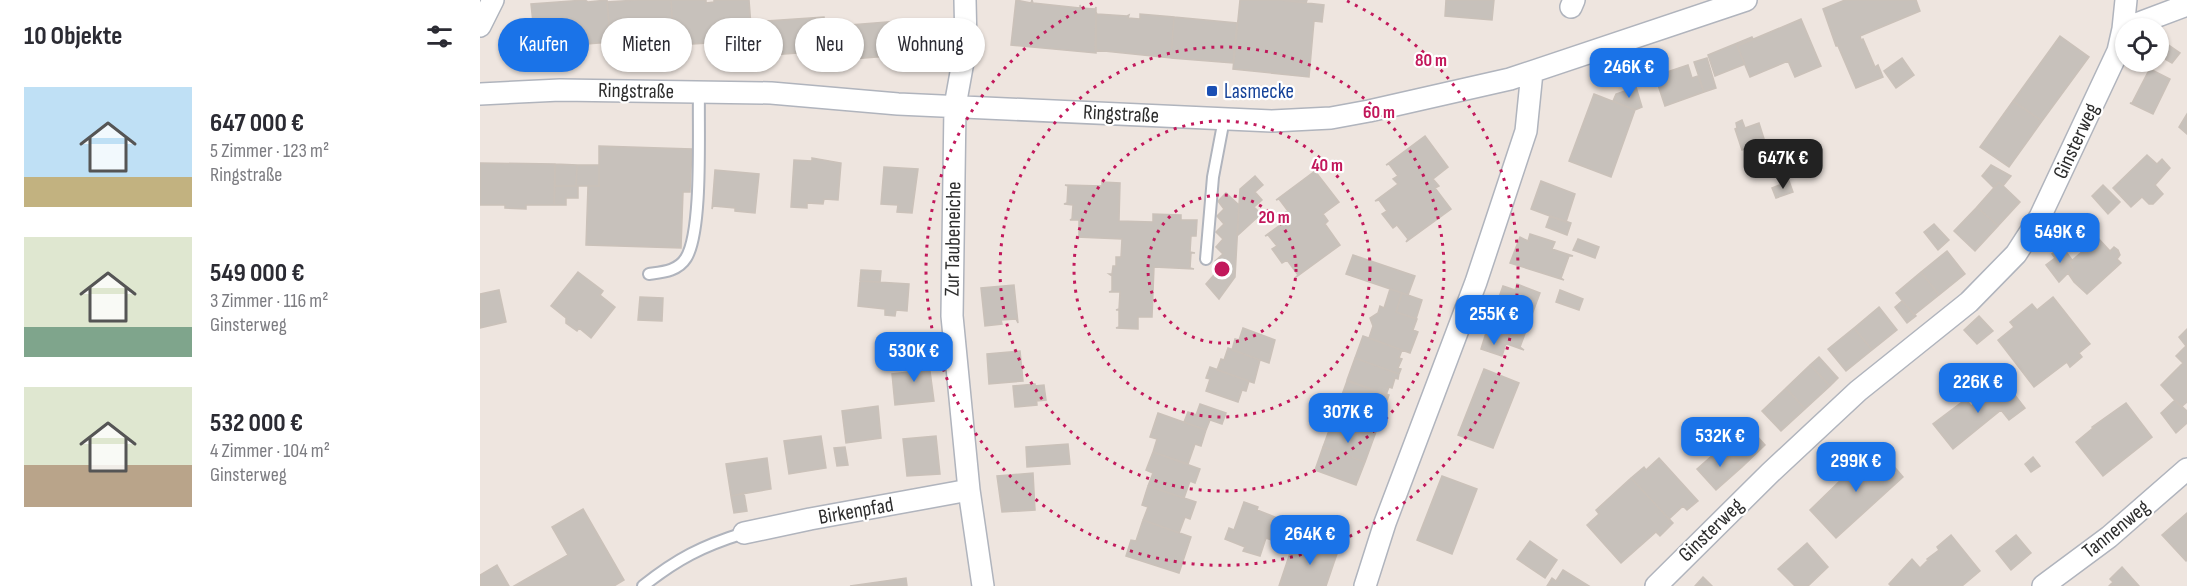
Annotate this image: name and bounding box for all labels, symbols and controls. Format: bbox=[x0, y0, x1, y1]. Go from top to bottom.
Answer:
chip: Kaufen bbox=[498, 18, 589, 72]
chip: Mieten bbox=[601, 18, 692, 72]
chip: Filter bbox=[704, 18, 783, 72]
chip: Neu bbox=[795, 18, 864, 72]
chip: Wohnung bbox=[876, 18, 985, 72]
map controls bbox=[2115, 18, 2169, 72]
button: locate bbox=[2115, 18, 2169, 72]
icon: filters bbox=[423, 20, 456, 53]
text: 10 Objekte bbox=[24, 21, 122, 52]
pin: 246K € bbox=[1580, 48, 1678, 99]
text: 80 m bbox=[1415, 50, 1447, 71]
text: 246K € bbox=[1604, 55, 1654, 79]
street label: Ringstraße bbox=[598, 78, 674, 104]
place label: Lasmecke bbox=[1224, 79, 1294, 104]
marker: Lasmecke bbox=[1205, 84, 1219, 98]
street label: Ginsterweg bbox=[2048, 99, 2104, 183]
street label: Ringstraße bbox=[1082, 100, 1160, 128]
text: 60 m bbox=[1363, 102, 1395, 123]
text: 647 000 € bbox=[210, 108, 304, 139]
icon: home bbox=[72, 111, 144, 183]
text: 5 Zimmer · 123 m² bbox=[210, 139, 329, 163]
pin: 647K € bbox=[1734, 139, 1832, 190]
text: 647K € bbox=[1758, 146, 1808, 170]
text: 40 m bbox=[1311, 155, 1343, 176]
text: Ringstraße bbox=[210, 163, 282, 187]
street label: Zur Taubeneiche bbox=[939, 181, 967, 297]
text: 20 m bbox=[1258, 207, 1290, 228]
pin: 549K € bbox=[2011, 213, 2109, 264]
text: 549K € bbox=[2035, 220, 2085, 244]
text: 549 000 € bbox=[210, 258, 304, 289]
centre of rings bbox=[1212, 259, 1232, 279]
icon: home bbox=[72, 261, 144, 333]
text: 3 Zimmer · 116 m² bbox=[210, 289, 328, 313]
pin: 255K € bbox=[1445, 295, 1543, 346]
text: 255K € bbox=[1469, 302, 1519, 326]
text: Ginsterweg bbox=[210, 313, 287, 337]
pin: 530K € bbox=[865, 332, 963, 383]
text: 530K € bbox=[889, 339, 939, 363]
pin: 226K € bbox=[1929, 363, 2027, 414]
text: 226K € bbox=[1953, 370, 2003, 394]
pin: 307K € bbox=[1299, 393, 1397, 444]
text: 307K € bbox=[1323, 400, 1373, 424]
text: 532 000 € bbox=[210, 408, 303, 439]
icon: home bbox=[72, 411, 144, 483]
pin: 532K € bbox=[1671, 417, 1769, 468]
text: 532K € bbox=[1695, 424, 1745, 448]
text: 4 Zimmer · 104 m² bbox=[210, 439, 330, 463]
pin: 299K € bbox=[1807, 442, 1905, 493]
text: 299K € bbox=[1831, 449, 1881, 473]
text: Ginsterweg bbox=[210, 463, 287, 487]
street label: Birkenpfad bbox=[817, 492, 895, 530]
street label: Ginsterweg bbox=[1673, 493, 1749, 567]
street label: Tannenweg bbox=[2077, 494, 2155, 564]
pin: 264K € bbox=[1261, 515, 1359, 566]
text: 264K € bbox=[1285, 522, 1335, 546]

